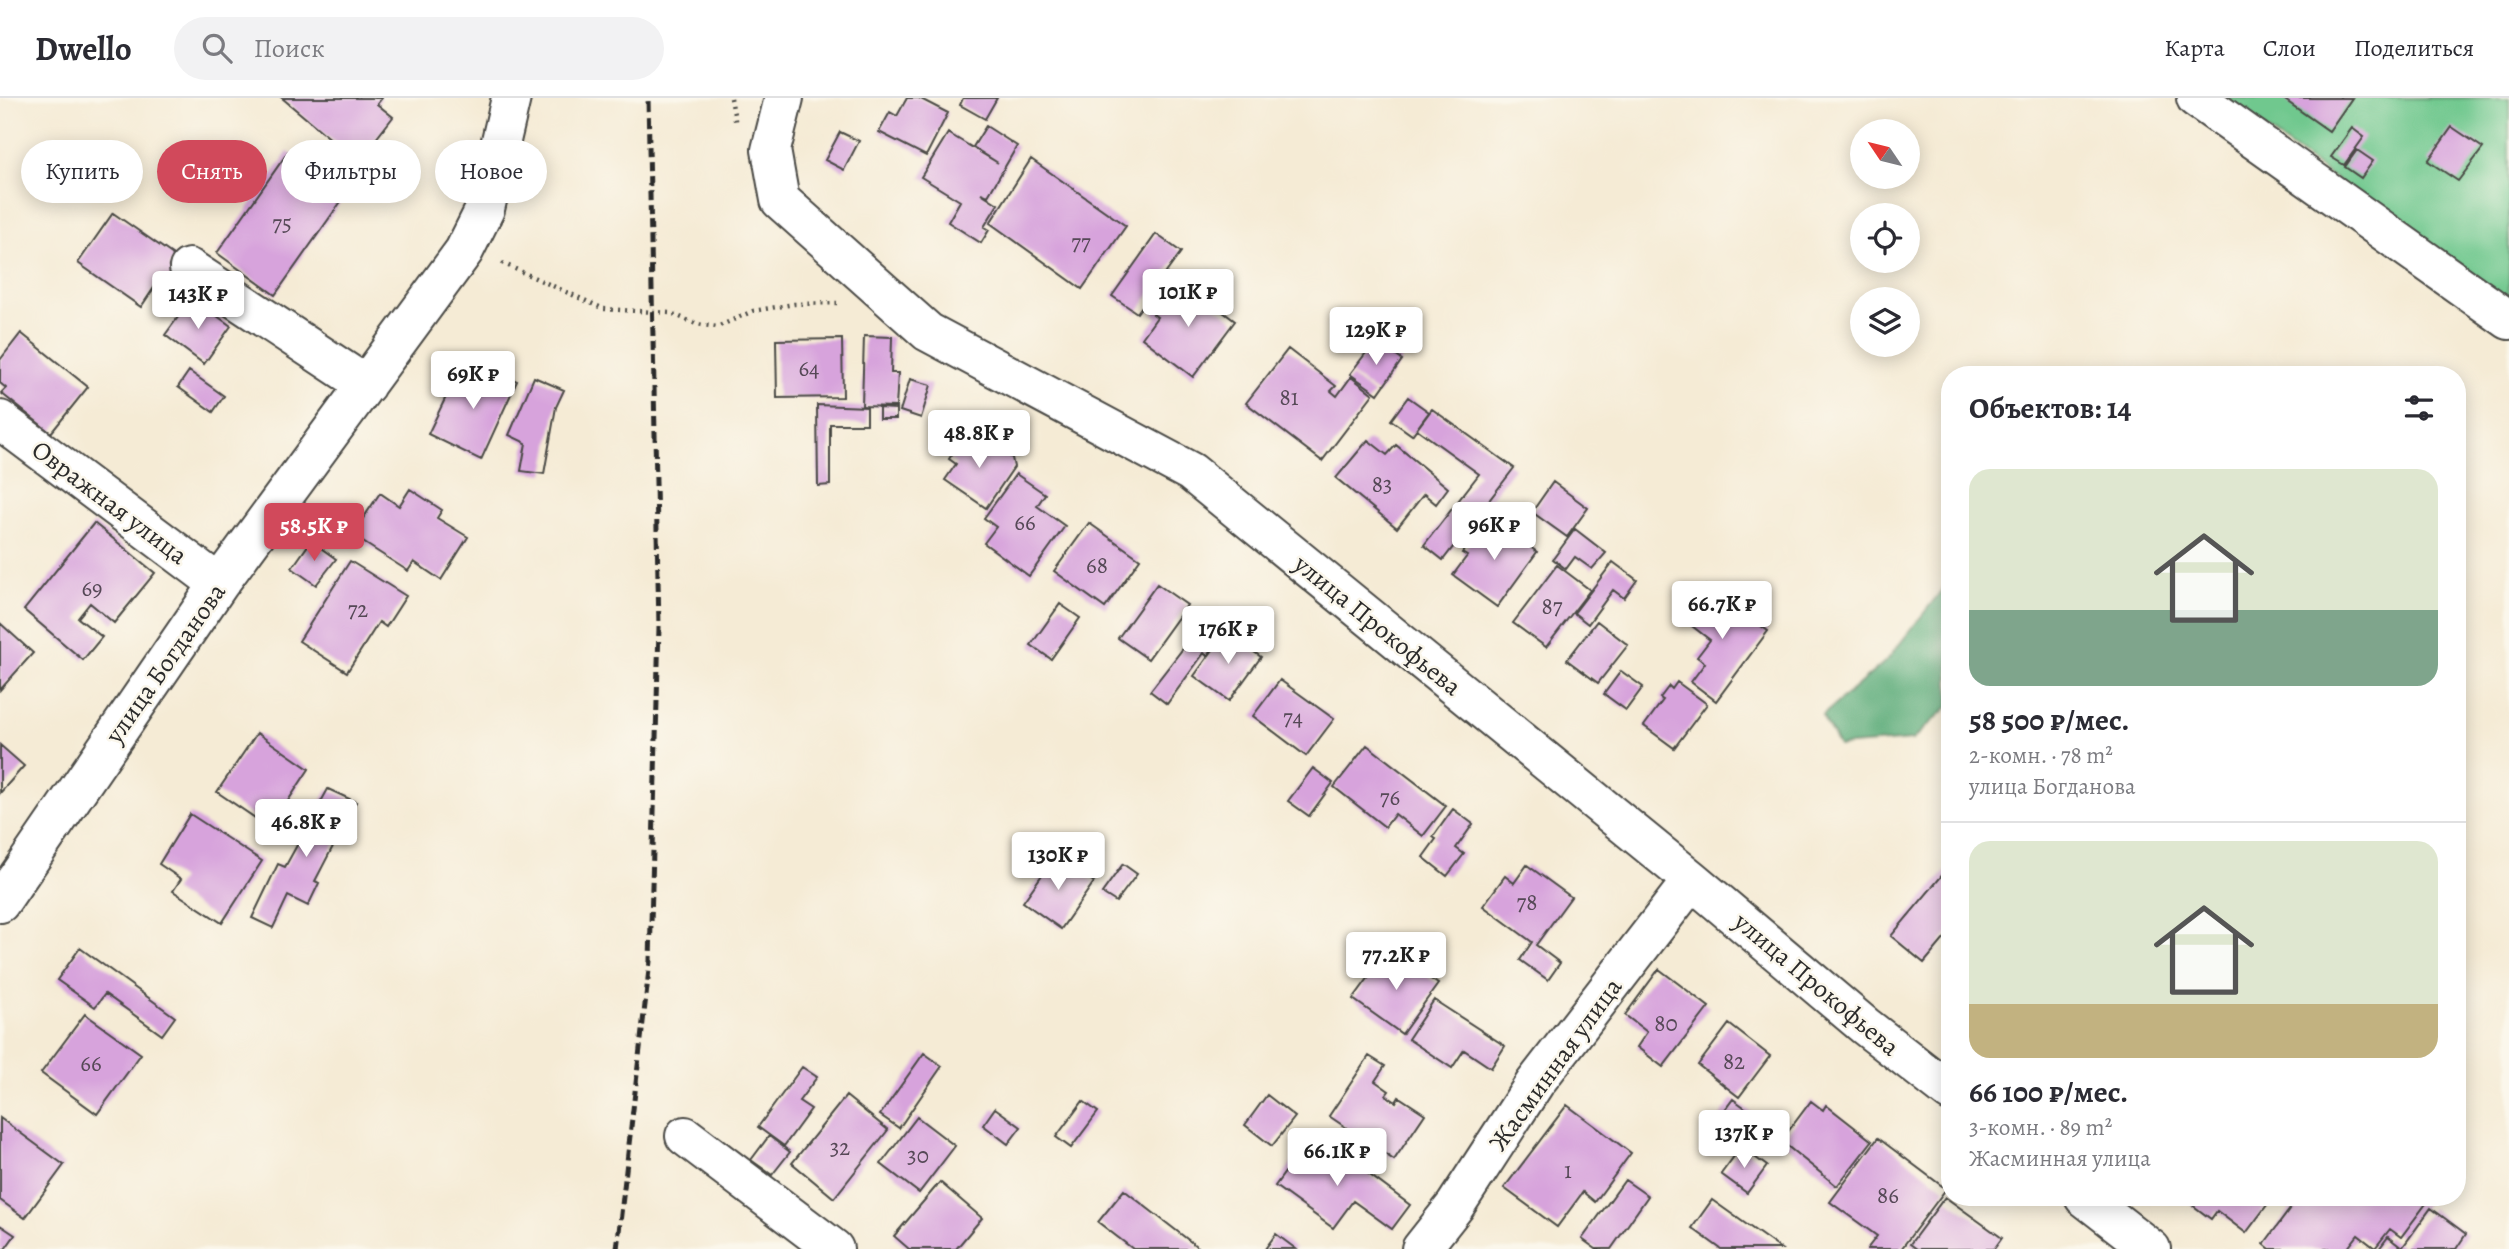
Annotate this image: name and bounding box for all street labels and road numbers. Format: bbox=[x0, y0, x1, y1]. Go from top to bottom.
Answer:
street label: Овражная улица bbox=[25, 432, 195, 573]
street label: улица Прокофьева bbox=[1286, 546, 1469, 704]
street label: улица Богданова bbox=[96, 576, 234, 751]
street label: улица Прокофьева bbox=[1726, 904, 1907, 1064]
street label: Жасминная улица bbox=[1481, 971, 1630, 1158]

